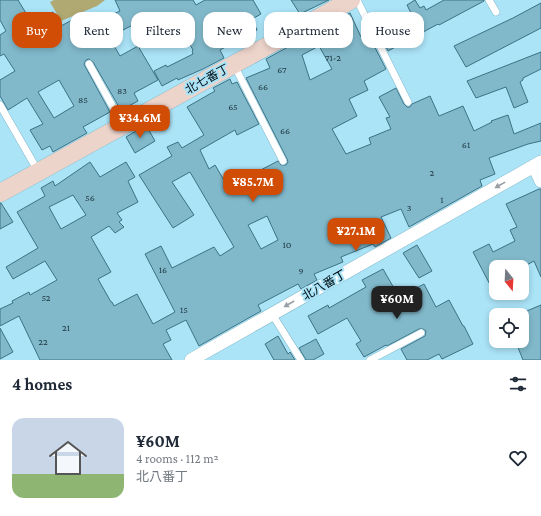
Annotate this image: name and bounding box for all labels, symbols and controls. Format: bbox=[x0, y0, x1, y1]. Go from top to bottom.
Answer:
chip: Buy bbox=[12, 12, 62, 48]
chip: Rent bbox=[70, 12, 123, 48]
chip: Filters bbox=[131, 12, 195, 48]
chip: New bbox=[203, 12, 256, 48]
chip: Apartment bbox=[264, 12, 353, 48]
chip: House bbox=[361, 12, 424, 48]
house number: 71-2 bbox=[325, 52, 341, 63]
street label: 北七番丁 bbox=[183, 61, 231, 97]
house number: 67 bbox=[277, 64, 287, 75]
house number: 66 bbox=[258, 81, 268, 92]
house number: 83 bbox=[117, 85, 127, 96]
house number: 85 bbox=[78, 94, 88, 105]
house number: 65 bbox=[228, 101, 238, 112]
pin: ¥34.6M bbox=[107, 105, 173, 139]
text: ¥34.6M bbox=[119, 110, 161, 125]
house number: 66 bbox=[280, 125, 290, 136]
house number: 61 bbox=[462, 139, 470, 150]
house number: 2 bbox=[430, 167, 435, 178]
pin: ¥85.7M bbox=[220, 169, 286, 203]
text: ¥85.7M bbox=[232, 174, 274, 189]
one-way arrow bbox=[494, 182, 506, 189]
house number: 56 bbox=[85, 192, 95, 203]
house number: 1 bbox=[440, 194, 444, 205]
house number: 3 bbox=[407, 202, 412, 213]
pin: ¥27.1M bbox=[323, 218, 389, 252]
text: ¥27.1M bbox=[336, 223, 376, 238]
house number: 10 bbox=[283, 239, 292, 250]
north arrow bbox=[489, 260, 529, 300]
map controls bbox=[489, 260, 529, 348]
house number: 16 bbox=[159, 264, 167, 275]
house number: 9 bbox=[298, 265, 304, 276]
street label: 北八番丁 bbox=[300, 267, 348, 303]
pin: ¥60M bbox=[373, 286, 421, 320]
text: ¥60M bbox=[380, 291, 414, 306]
house number: 52 bbox=[41, 292, 51, 303]
one-way arrow bbox=[284, 301, 295, 308]
house number: 15 bbox=[180, 304, 188, 315]
button: locate bbox=[489, 308, 529, 348]
house number: 21 bbox=[62, 322, 70, 333]
house number: 22 bbox=[38, 336, 48, 347]
icon: filters bbox=[507, 373, 529, 395]
text: 4 homes bbox=[12, 375, 72, 394]
text: ¥60M bbox=[136, 432, 180, 451]
icon: home bbox=[44, 434, 92, 482]
icon: heart bbox=[507, 447, 529, 469]
text: 4 rooms · 112 m² bbox=[136, 451, 219, 466]
text: 北八番丁 bbox=[136, 469, 188, 484]

